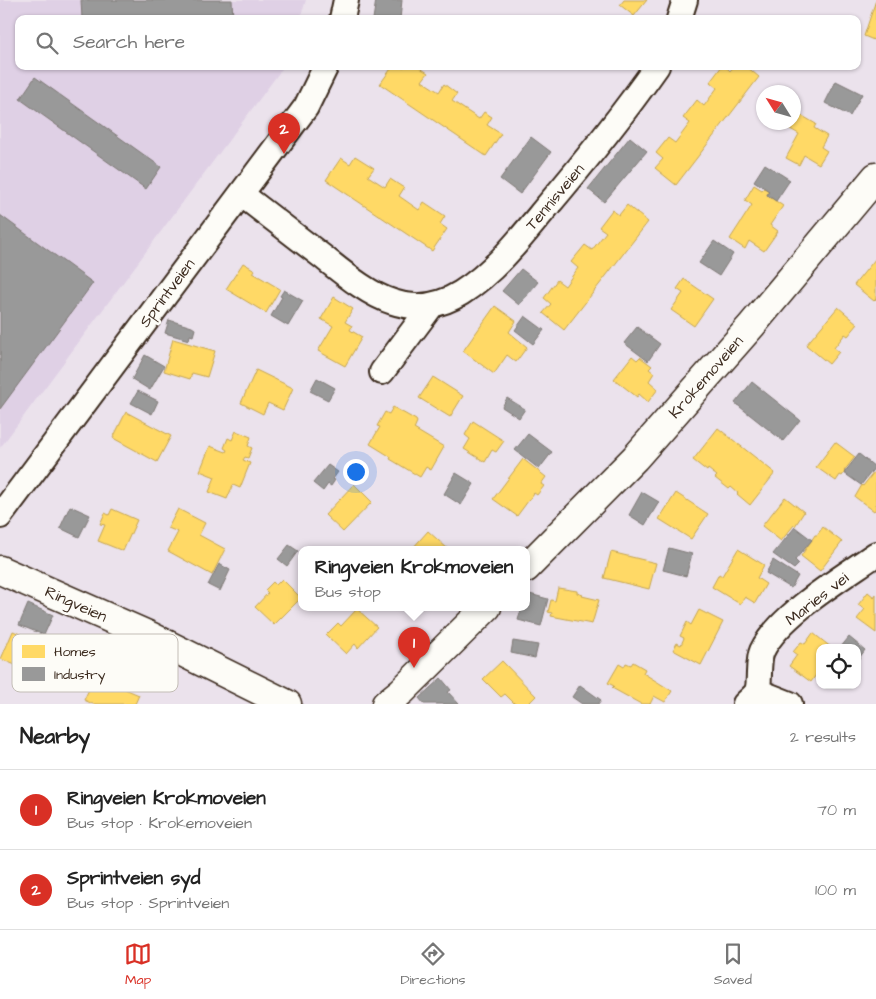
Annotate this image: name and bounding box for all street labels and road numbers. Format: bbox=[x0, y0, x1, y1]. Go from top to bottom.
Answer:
street label: Tennisveien bbox=[521, 159, 589, 235]
street label: Sprintveien bbox=[134, 254, 200, 332]
street label: Krokemoveien bbox=[664, 331, 748, 423]
street label: Maries vei bbox=[781, 567, 854, 631]
street label: Ringveien bbox=[41, 581, 111, 628]

